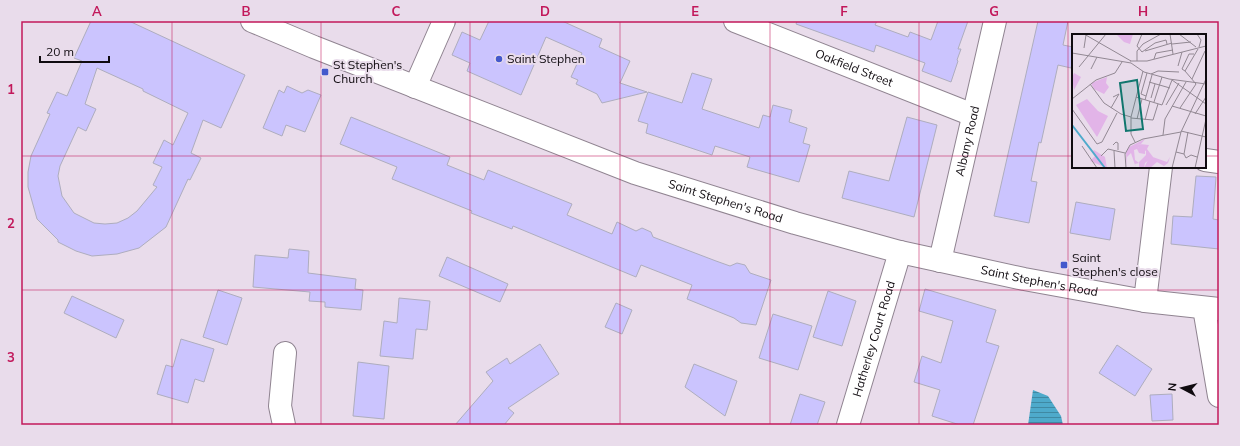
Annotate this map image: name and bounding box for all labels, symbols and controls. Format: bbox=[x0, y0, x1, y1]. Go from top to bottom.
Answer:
text: A bbox=[92, 3, 102, 19]
text: B bbox=[242, 3, 251, 19]
text: C bbox=[392, 3, 401, 19]
text: D bbox=[540, 3, 550, 19]
text: E bbox=[691, 3, 699, 19]
text: F bbox=[840, 3, 848, 19]
text: G bbox=[989, 3, 999, 19]
text: H bbox=[1138, 3, 1148, 19]
inset map bbox=[1072, 34, 1206, 168]
scale bar bbox=[40, 38, 109, 64]
text: 20 m bbox=[46, 44, 74, 59]
street label: Oakfield Street bbox=[813, 45, 895, 90]
place label: Saint Stephen bbox=[507, 51, 585, 66]
marker: Saint Stephen bbox=[494, 54, 504, 64]
place label: St Stephen's Church bbox=[333, 57, 402, 86]
marker: St Stephen's Church bbox=[320, 67, 330, 77]
text: 1 bbox=[7, 81, 15, 97]
street label: Albany Road bbox=[952, 104, 982, 178]
street label: Saint Stephen's Road bbox=[667, 176, 785, 226]
text: 2 bbox=[7, 215, 15, 231]
place label: Saint Stephen's close bbox=[1072, 250, 1158, 279]
marker: Saint Stephen's close bbox=[1059, 260, 1069, 270]
street label: Saint Stephen's Road bbox=[979, 262, 1099, 299]
street label: Hatherley Court Road bbox=[849, 279, 898, 398]
text: 3 bbox=[7, 349, 15, 365]
north arrow bbox=[1162, 368, 1202, 408]
text: N bbox=[1165, 382, 1180, 392]

